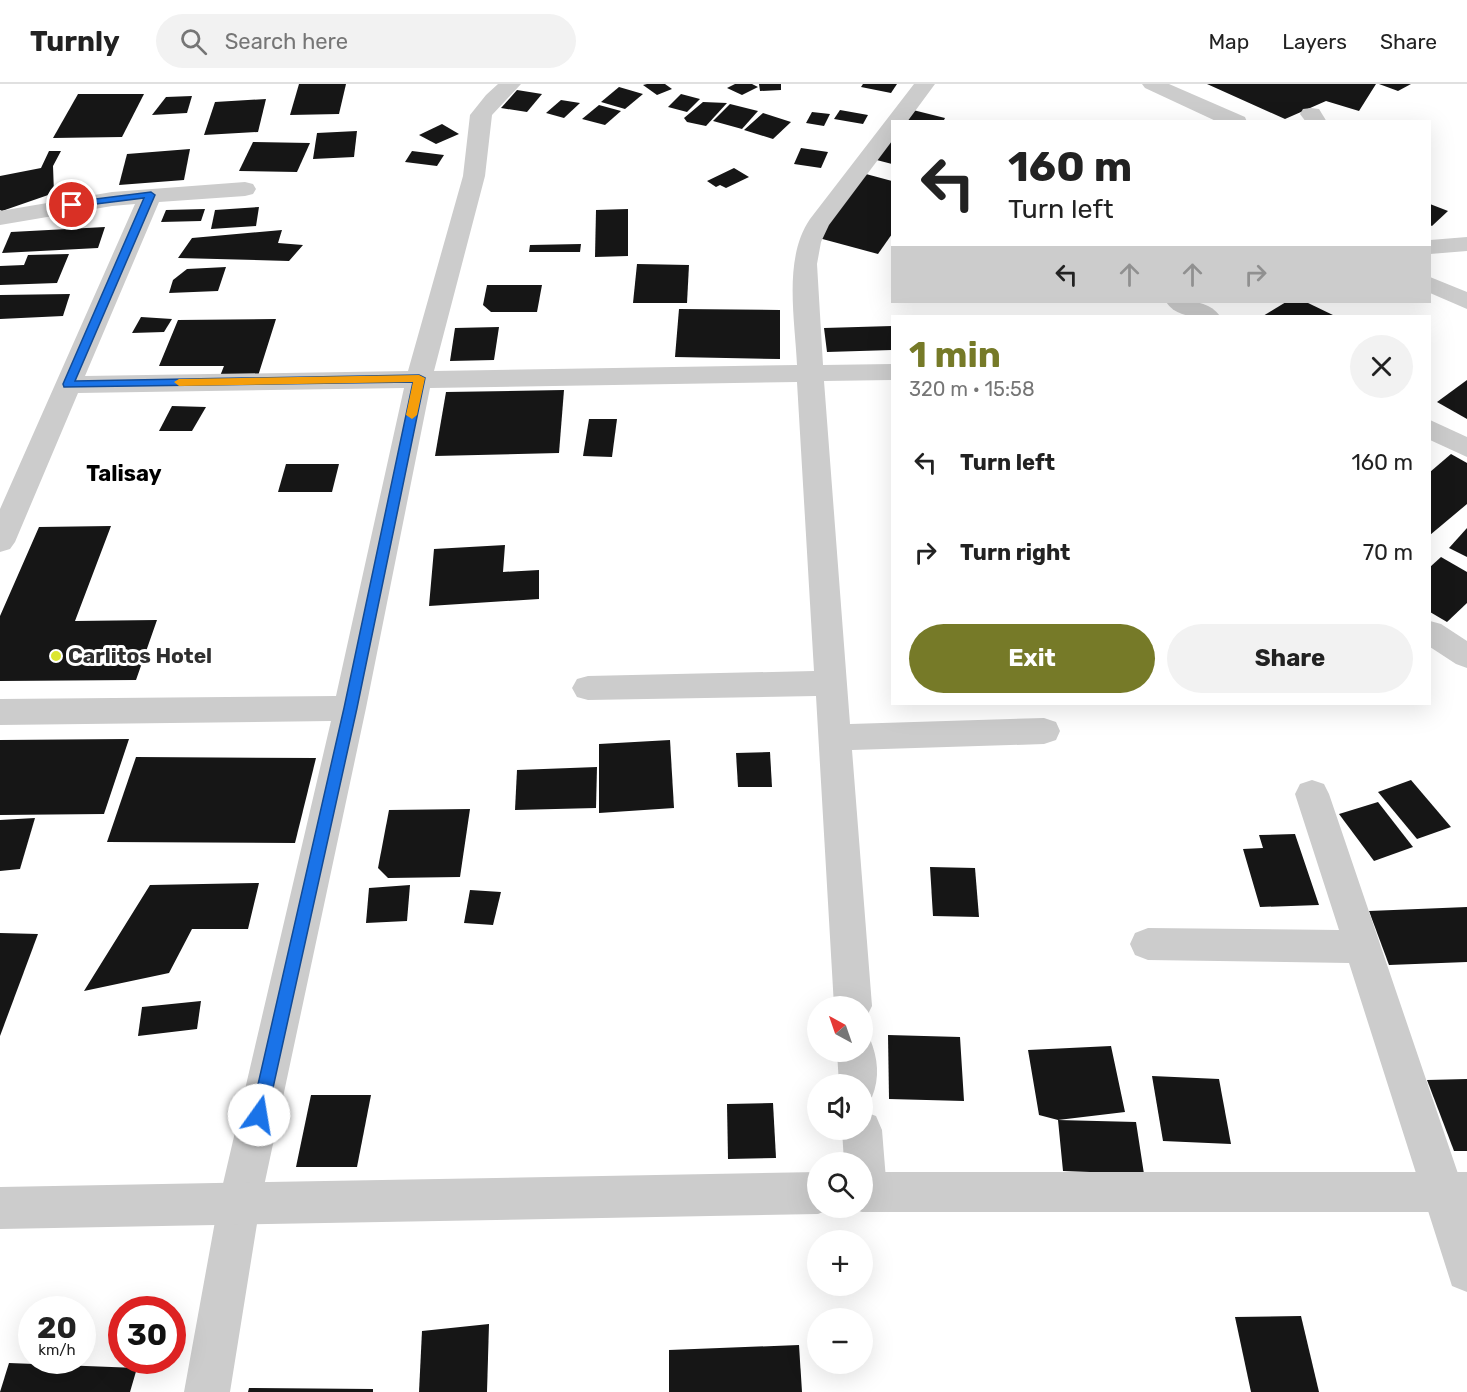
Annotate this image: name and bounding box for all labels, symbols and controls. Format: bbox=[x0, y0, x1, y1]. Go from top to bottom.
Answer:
search box bbox=[156, 14, 576, 68]
text: Turnly bbox=[30, 25, 120, 58]
icon: search bbox=[177, 25, 210, 58]
text: Search here bbox=[225, 28, 348, 55]
text: Map bbox=[1208, 29, 1249, 54]
text: Layers bbox=[1282, 29, 1347, 54]
text: Share bbox=[1380, 29, 1437, 54]
text: 160 m bbox=[1008, 142, 1132, 192]
icon: left bbox=[909, 144, 987, 222]
pin bbox=[46, 179, 97, 230]
icon: arrive bbox=[55, 188, 88, 221]
text: Turn left bbox=[1008, 193, 1113, 225]
icon: left bbox=[1050, 258, 1083, 291]
icon: ahead bbox=[1113, 258, 1146, 291]
icon: ahead bbox=[1176, 258, 1209, 291]
icon: right bbox=[1239, 258, 1272, 291]
text: 1 min bbox=[909, 333, 1001, 376]
button: close bbox=[1350, 335, 1413, 398]
text: 320 m · 15:58 bbox=[909, 377, 1035, 401]
icon: left bbox=[909, 446, 942, 479]
text: Turn left bbox=[960, 449, 1055, 476]
text: 160 m bbox=[1351, 449, 1413, 476]
district label: Talisay bbox=[86, 460, 162, 487]
icon: right bbox=[909, 536, 942, 569]
text: Turn right bbox=[960, 539, 1070, 566]
text: 70 m bbox=[1363, 539, 1413, 566]
button: Exit bbox=[909, 624, 1155, 693]
button: Share bbox=[1167, 624, 1413, 693]
place label: Carlitos Hotel bbox=[68, 643, 212, 668]
marker: Carlitos Hotel bbox=[49, 649, 63, 663]
north arrow bbox=[807, 996, 873, 1062]
map controls bbox=[807, 996, 873, 1374]
button: sound bbox=[807, 1074, 873, 1140]
position arrow bbox=[227, 1083, 291, 1147]
button: search bbox=[807, 1152, 873, 1218]
button: + bbox=[807, 1230, 873, 1296]
speed limit sign: 30 bbox=[108, 1296, 186, 1374]
button: − bbox=[807, 1308, 873, 1374]
text: 20 bbox=[37, 1310, 77, 1346]
text: km/h bbox=[38, 1341, 76, 1359]

